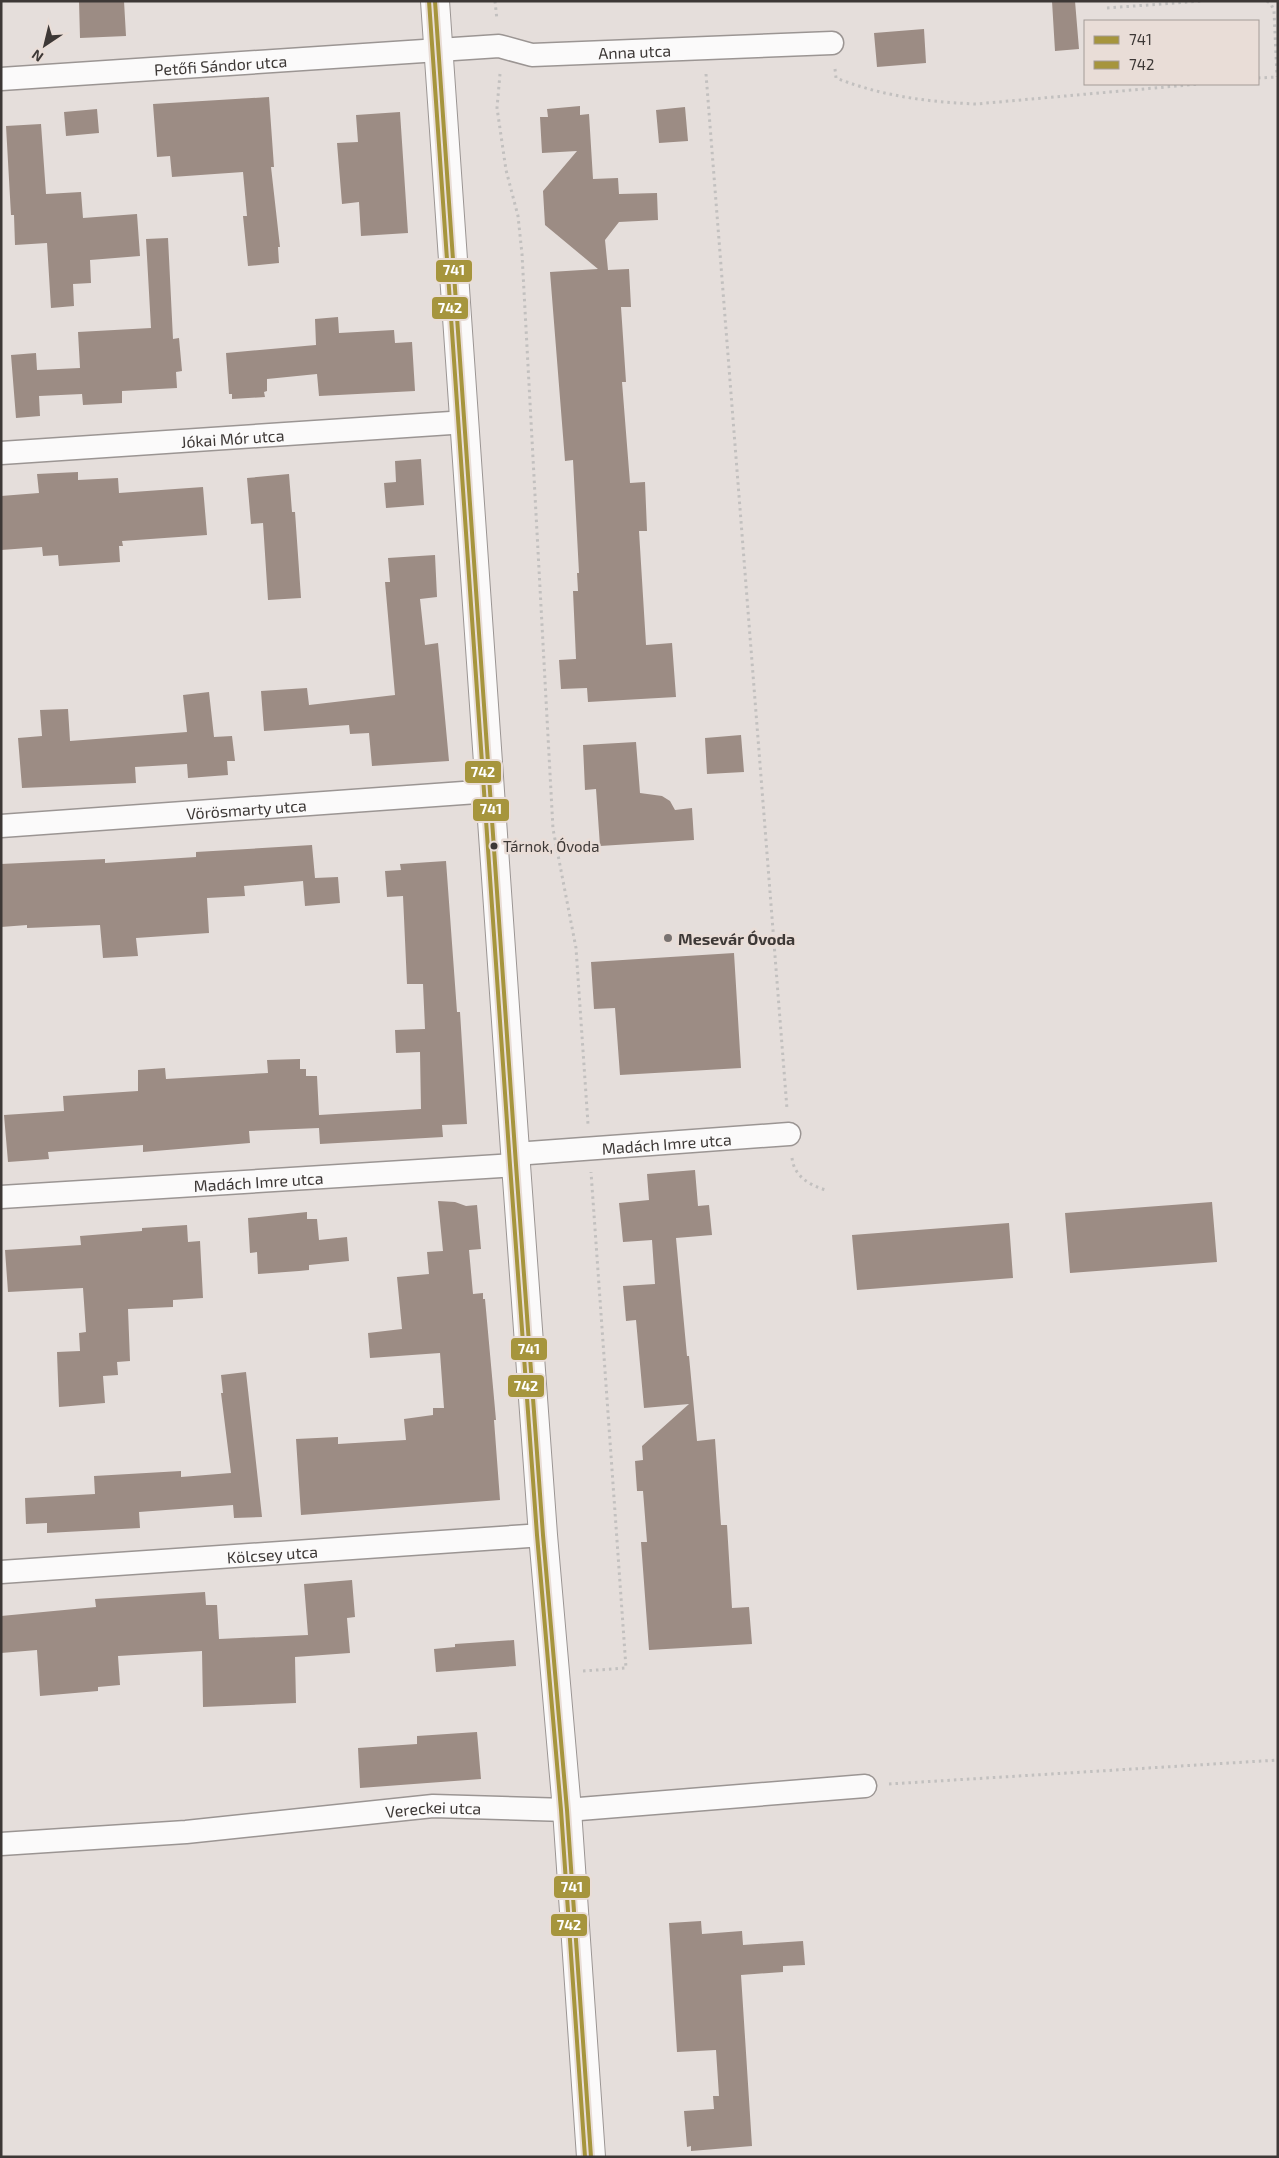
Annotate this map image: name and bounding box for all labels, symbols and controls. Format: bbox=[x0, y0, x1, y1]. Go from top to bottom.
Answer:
north arrow bbox=[20, 20, 70, 70]
legend bbox=[1084, 20, 1259, 85]
text: 741 bbox=[1129, 30, 1152, 48]
street label: Anna utca bbox=[598, 40, 671, 62]
text: N bbox=[28, 46, 46, 66]
street label: Petőfi Sándor utca bbox=[153, 51, 288, 78]
text: 742 bbox=[1129, 55, 1154, 73]
line badge: 741 bbox=[435, 259, 473, 283]
text: 741 bbox=[443, 261, 465, 278]
line badge: 742 bbox=[431, 296, 469, 320]
text: 742 bbox=[438, 299, 462, 316]
street label: Jókai Mór utca bbox=[180, 425, 285, 450]
line badge: 742 bbox=[464, 760, 502, 784]
text: 742 bbox=[471, 763, 495, 780]
street label: Vörösmarty utca bbox=[186, 795, 307, 822]
line badge: 741 bbox=[472, 798, 510, 822]
text: 741 bbox=[480, 800, 502, 817]
place label: Tárnok, Óvoda bbox=[503, 837, 599, 855]
marker: Tárnok, Óvoda bbox=[489, 841, 499, 851]
place label: Mesevár Óvoda bbox=[678, 929, 795, 948]
marker: Mesevár Óvoda bbox=[662, 932, 674, 944]
street label: Madách Imre utca bbox=[601, 1129, 732, 1157]
street label: Madách Imre utca bbox=[193, 1167, 324, 1195]
line badge: 741 bbox=[510, 1337, 548, 1361]
text: 741 bbox=[518, 1340, 540, 1357]
line badge: 742 bbox=[507, 1374, 545, 1398]
text: 742 bbox=[514, 1377, 538, 1394]
street label: Kölcsey utca bbox=[226, 1541, 319, 1566]
street label: Vereckei utca bbox=[384, 1797, 482, 1820]
line badge: 741 bbox=[553, 1875, 591, 1899]
text: 741 bbox=[561, 1878, 583, 1895]
line badge: 742 bbox=[550, 1913, 588, 1937]
text: 742 bbox=[557, 1916, 581, 1933]

